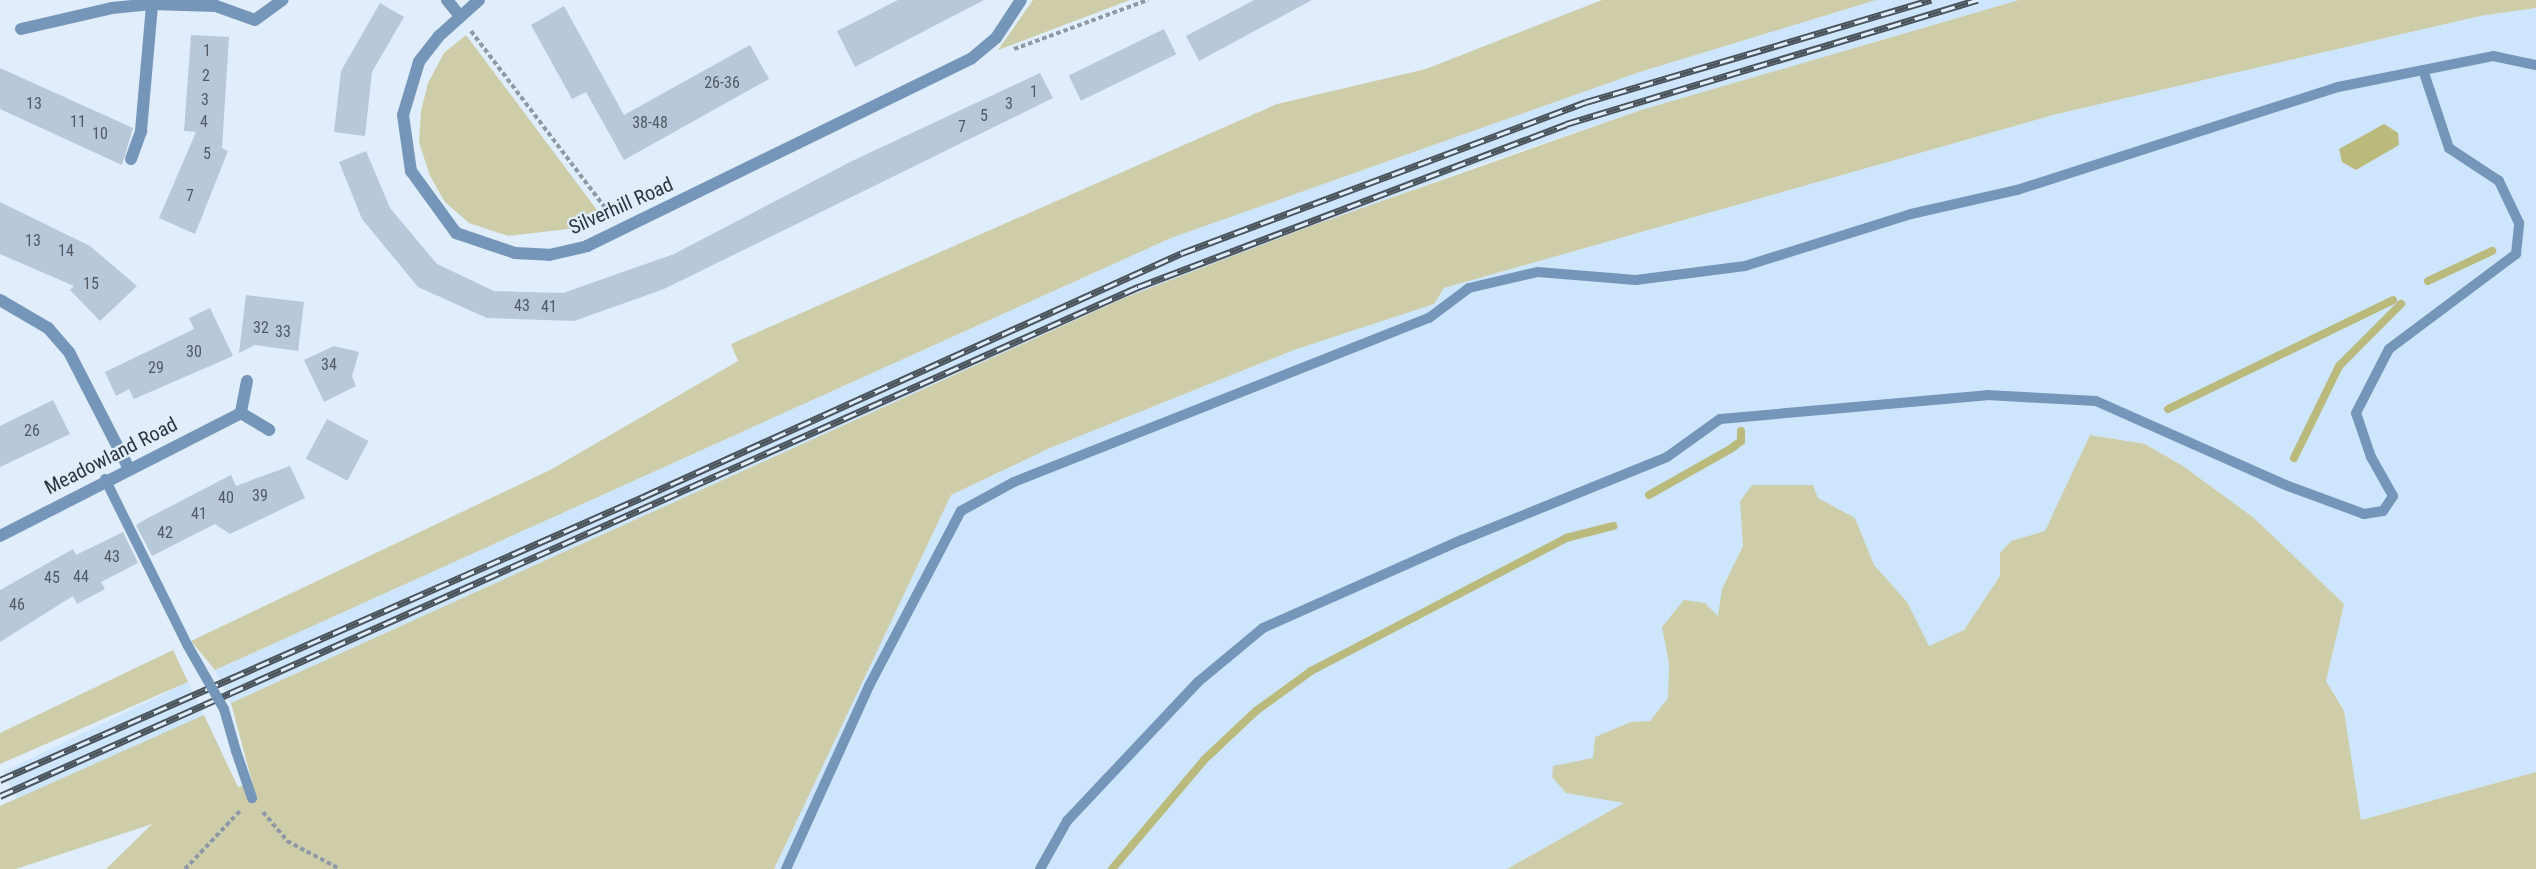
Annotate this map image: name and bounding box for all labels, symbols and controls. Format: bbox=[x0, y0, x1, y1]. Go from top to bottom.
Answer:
house number: 1 bbox=[203, 41, 211, 61]
house number: 2 bbox=[202, 66, 210, 86]
house number: 26-36 bbox=[704, 73, 740, 93]
house number: 1 bbox=[1030, 82, 1038, 102]
house number: 3 bbox=[201, 90, 209, 110]
house number: 13 bbox=[26, 94, 42, 114]
house number: 3 bbox=[1005, 94, 1013, 114]
house number: 5 bbox=[980, 106, 988, 126]
house number: 11 bbox=[70, 112, 86, 132]
house number: 4 bbox=[200, 112, 208, 132]
house number: 38-48 bbox=[632, 113, 668, 133]
house number: 7 bbox=[958, 117, 966, 137]
house number: 10 bbox=[92, 124, 108, 144]
house number: 5 bbox=[203, 144, 211, 164]
street label: Silverhill Road bbox=[565, 172, 677, 240]
house number: 7 bbox=[186, 186, 194, 206]
house number: 13 bbox=[25, 231, 41, 251]
house number: 14 bbox=[58, 241, 74, 261]
house number: 15 bbox=[83, 274, 99, 294]
house number: 43 bbox=[514, 296, 530, 316]
house number: 41 bbox=[541, 297, 557, 317]
house number: 32 bbox=[253, 318, 269, 338]
house number: 33 bbox=[275, 322, 291, 342]
house number: 30 bbox=[186, 342, 202, 362]
house number: 34 bbox=[321, 355, 337, 375]
house number: 29 bbox=[148, 358, 164, 378]
street label: Meadowland Road bbox=[41, 412, 181, 500]
house number: 26 bbox=[24, 421, 40, 441]
house number: 39 bbox=[252, 486, 268, 506]
house number: 40 bbox=[218, 488, 234, 508]
house number: 41 bbox=[191, 504, 207, 524]
house number: 42 bbox=[157, 523, 173, 543]
house number: 43 bbox=[104, 547, 120, 567]
house number: 44 bbox=[73, 567, 89, 587]
house number: 45 bbox=[44, 568, 60, 588]
house number: 46 bbox=[9, 595, 25, 615]

